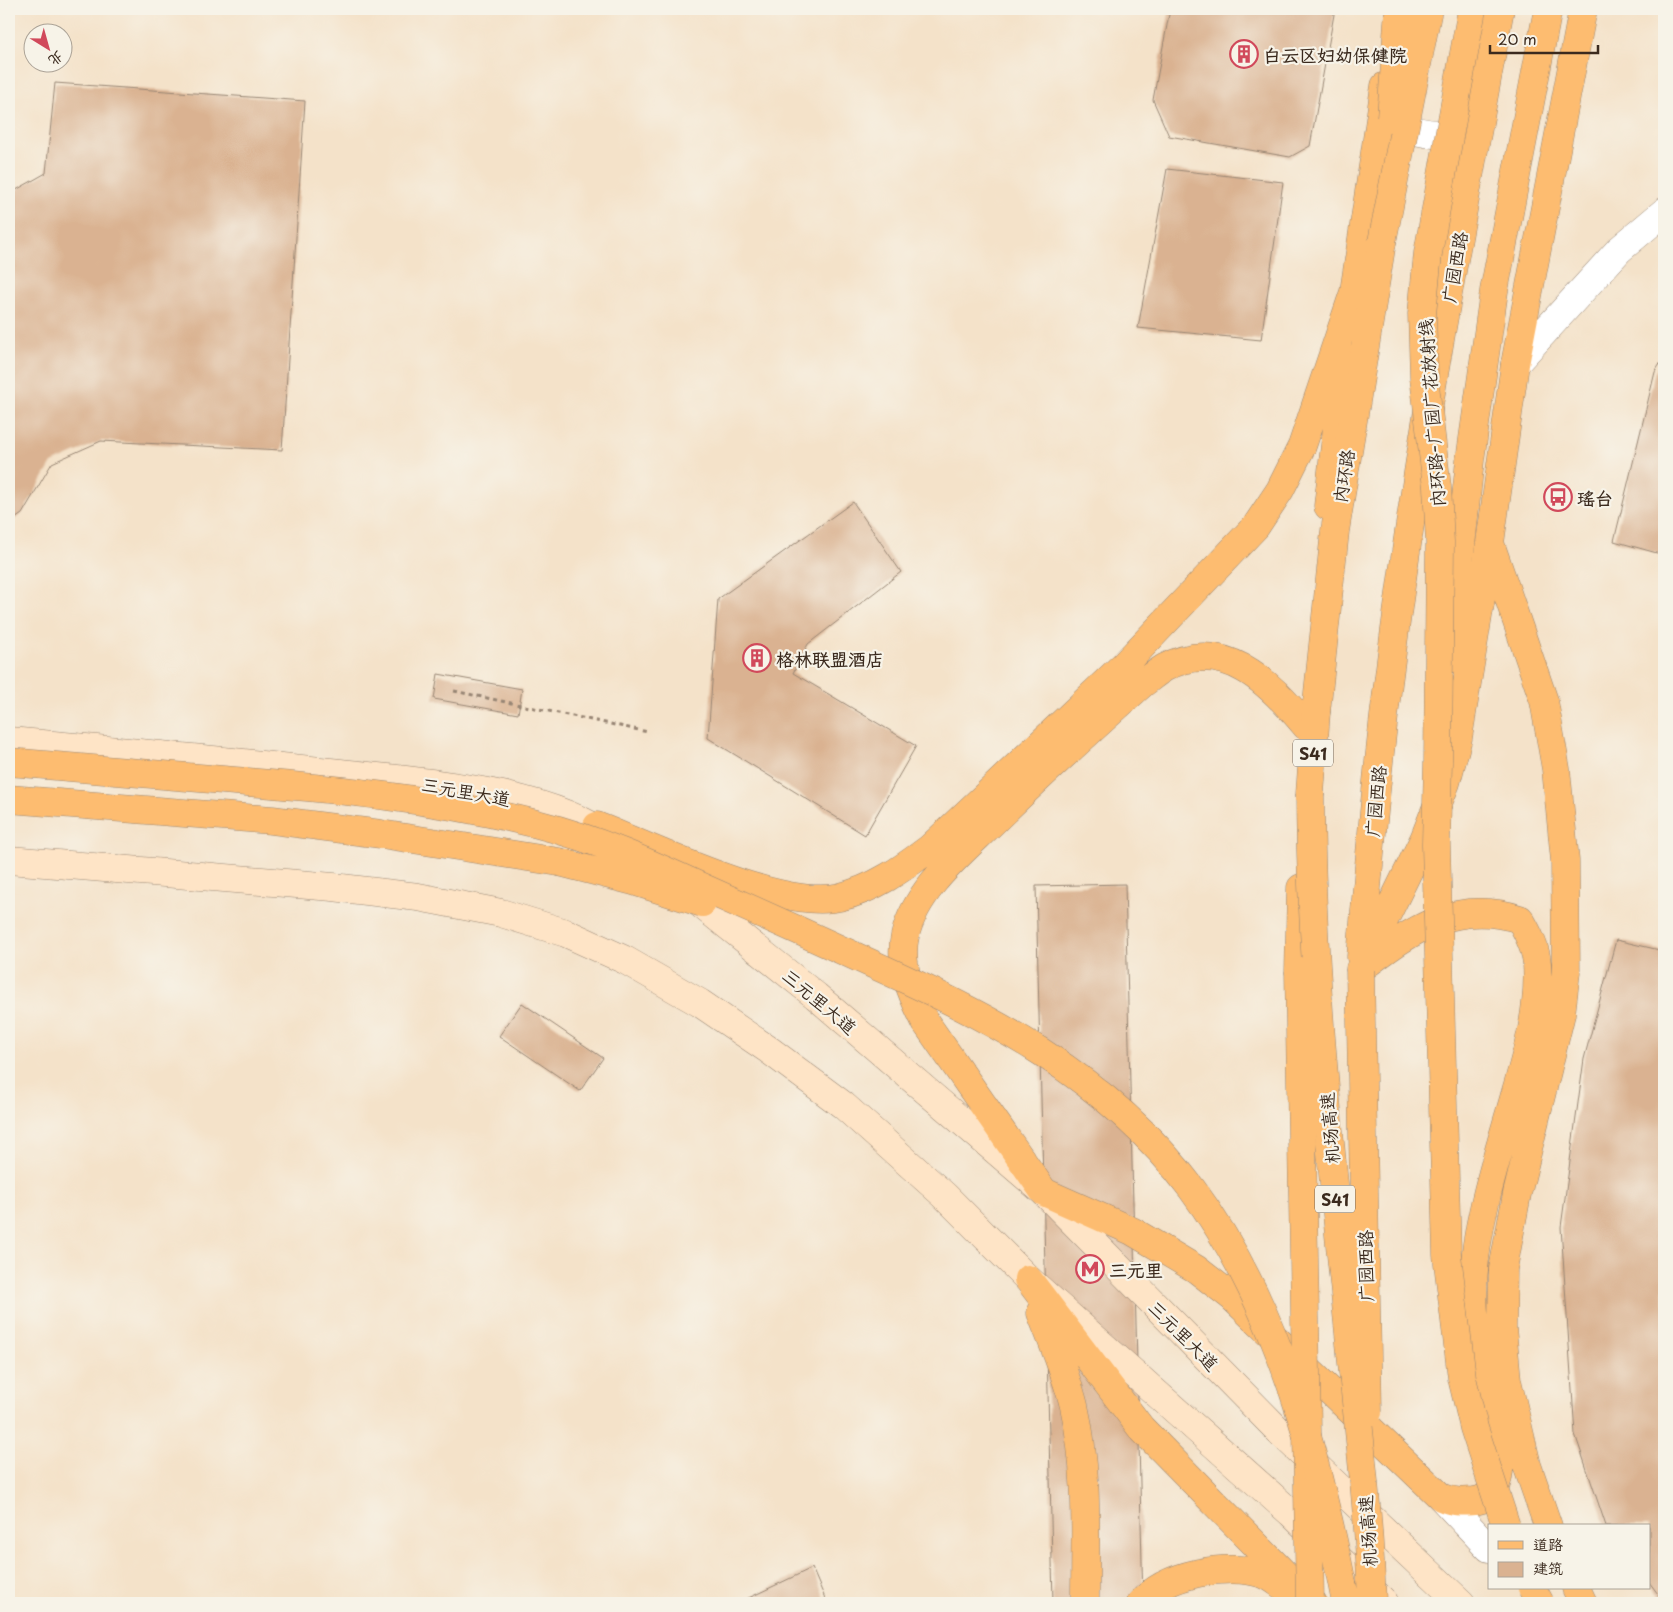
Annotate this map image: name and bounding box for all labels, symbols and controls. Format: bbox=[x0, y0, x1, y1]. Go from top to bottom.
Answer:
north arrow bbox=[22, 22, 72, 72]
scale bar bbox=[1490, 22, 1598, 54]
text: 20 m bbox=[1498, 27, 1537, 50]
building icon: 白云区妇幼保健院 bbox=[1229, 39, 1259, 69]
place label: 白云区妇幼保健院 bbox=[1263, 41, 1407, 68]
text: 北 bbox=[44, 46, 68, 71]
street label: 广园西路 bbox=[1434, 229, 1474, 305]
street label: 内环路-广园广花放射线 bbox=[1411, 318, 1451, 508]
street label: 内环路 bbox=[1325, 447, 1361, 505]
bus stop icon: 瑶台 bbox=[1543, 482, 1573, 512]
place label: 瑶台 bbox=[1577, 484, 1613, 511]
building icon: 格林联盟酒店 bbox=[742, 643, 772, 673]
place label: 格林联盟酒店 bbox=[776, 645, 884, 672]
road number: S41 bbox=[1293, 740, 1333, 766]
street label: 广园西路 bbox=[1358, 764, 1392, 838]
street label: 三元里大道 bbox=[419, 770, 513, 812]
street label: 三元里大道 bbox=[777, 962, 863, 1040]
street label: 机场高速 bbox=[1312, 1091, 1346, 1165]
road number: S41 bbox=[1315, 1186, 1355, 1212]
street label: 广园西路 bbox=[1351, 1230, 1379, 1302]
metro station icon: 三元里 bbox=[1075, 1254, 1105, 1284]
place label: 三元里 bbox=[1109, 1256, 1163, 1283]
street label: 三元里大道 bbox=[1143, 1294, 1225, 1376]
street label: 机场高速 bbox=[1351, 1494, 1383, 1568]
legend bbox=[1488, 1524, 1650, 1590]
text: 道路 bbox=[1533, 1532, 1563, 1555]
text: 建筑 bbox=[1533, 1556, 1563, 1579]

